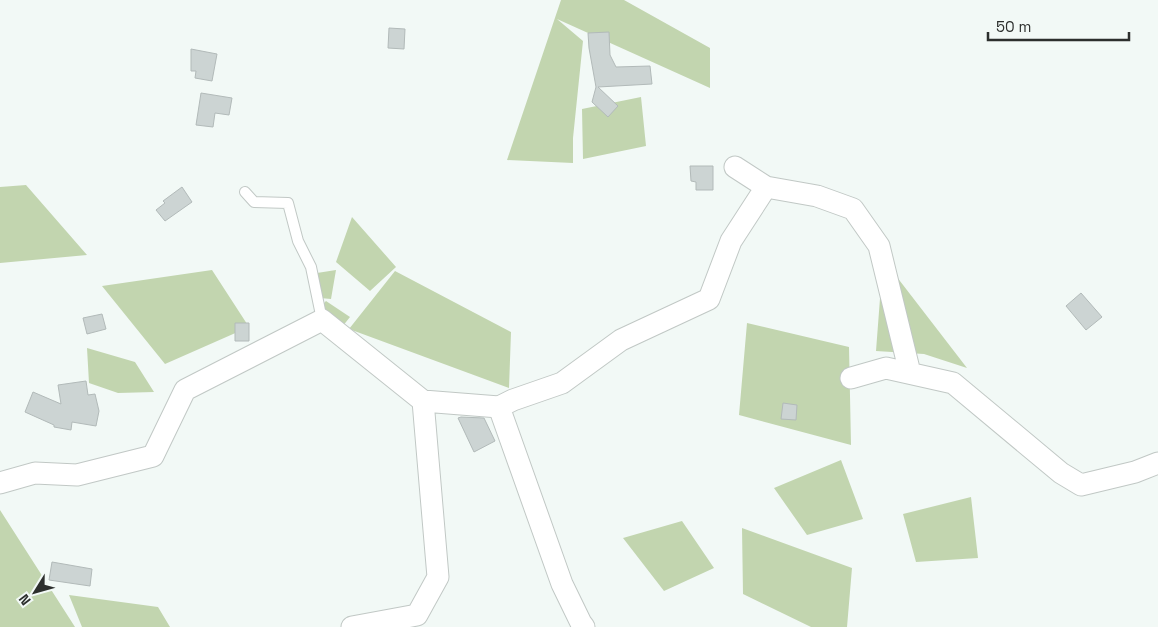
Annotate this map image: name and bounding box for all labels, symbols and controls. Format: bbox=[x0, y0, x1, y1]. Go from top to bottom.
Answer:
scale bar bbox=[988, 10, 1129, 42]
text: 50 m bbox=[996, 17, 1031, 36]
north arrow bbox=[10, 567, 60, 617]
text: N bbox=[15, 591, 35, 609]

